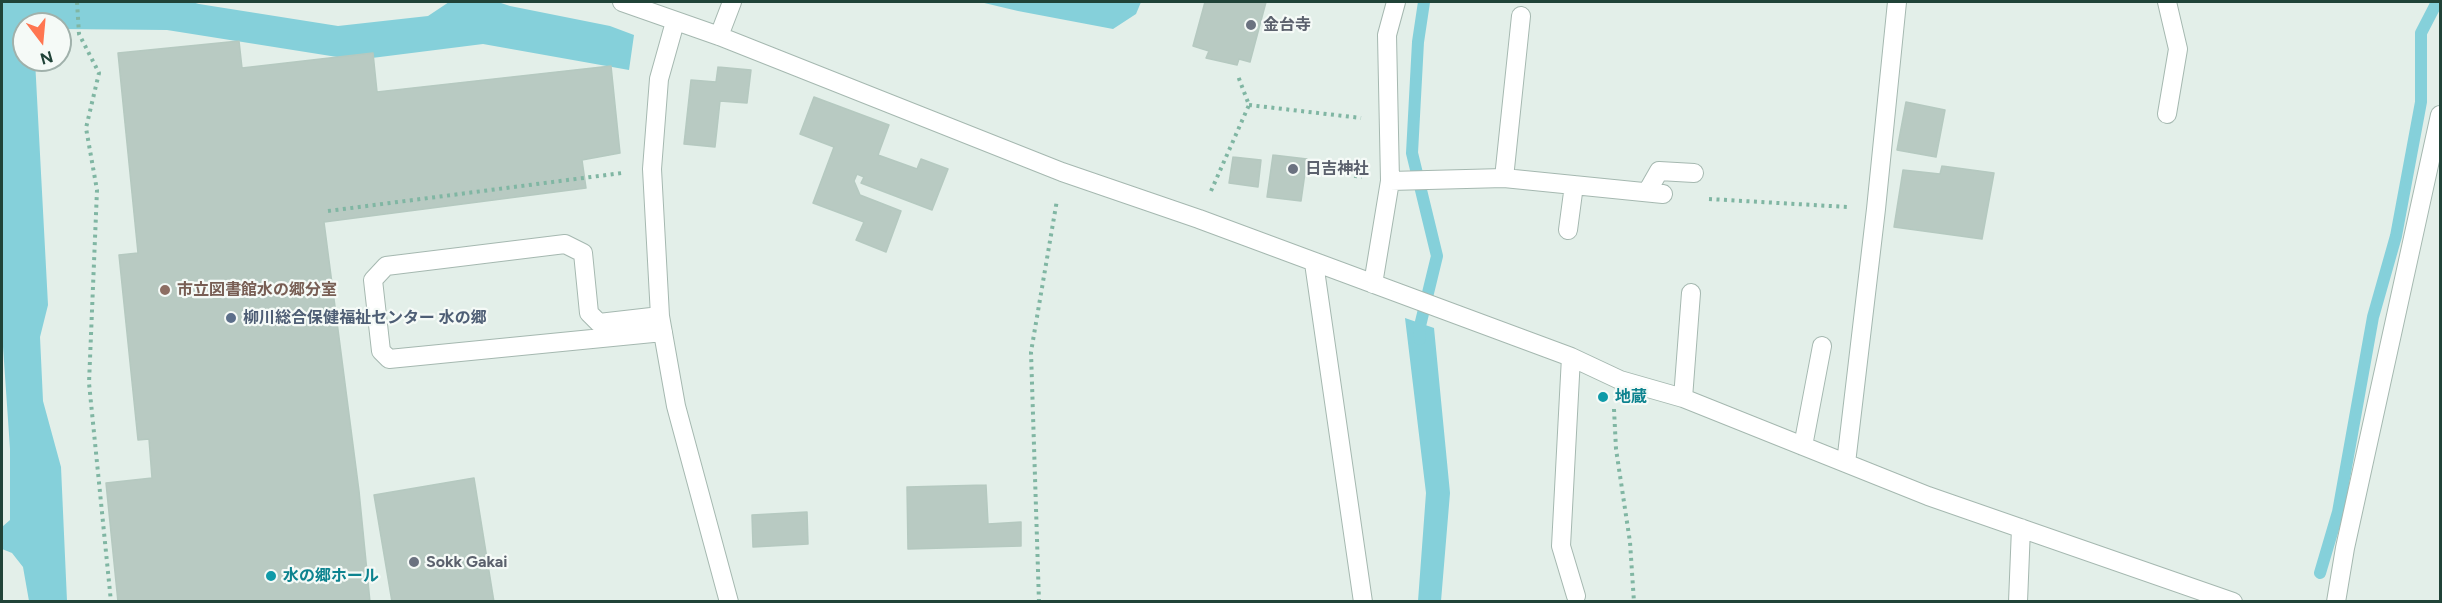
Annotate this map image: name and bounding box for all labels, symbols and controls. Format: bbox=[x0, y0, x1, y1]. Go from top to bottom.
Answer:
north arrow bbox=[12, 12, 72, 72]
place label: 金台寺 bbox=[1263, 15, 1311, 35]
marker: 金台寺 bbox=[1244, 18, 1258, 32]
text: N bbox=[38, 47, 55, 69]
place label: 日吉神社 bbox=[1305, 159, 1369, 179]
marker: 日吉神社 bbox=[1286, 162, 1300, 176]
place label: 市立図書館水の郷分室 bbox=[177, 280, 337, 300]
marker: 市立図書館水の郷分室 bbox=[158, 283, 172, 297]
place label: 柳川総合保健福祉センター 水の郷 bbox=[243, 308, 487, 328]
marker: 柳川総合保健福祉センター 水の郷 bbox=[224, 311, 238, 325]
place label: 地蔵 bbox=[1615, 387, 1647, 407]
marker: 地蔵 bbox=[1596, 390, 1610, 404]
place label: Sokk Gakai bbox=[426, 552, 507, 572]
marker: Sokk Gakai bbox=[407, 555, 421, 569]
place label: 水の郷ホール bbox=[283, 566, 379, 586]
marker: 水の郷ホール bbox=[264, 569, 278, 583]

